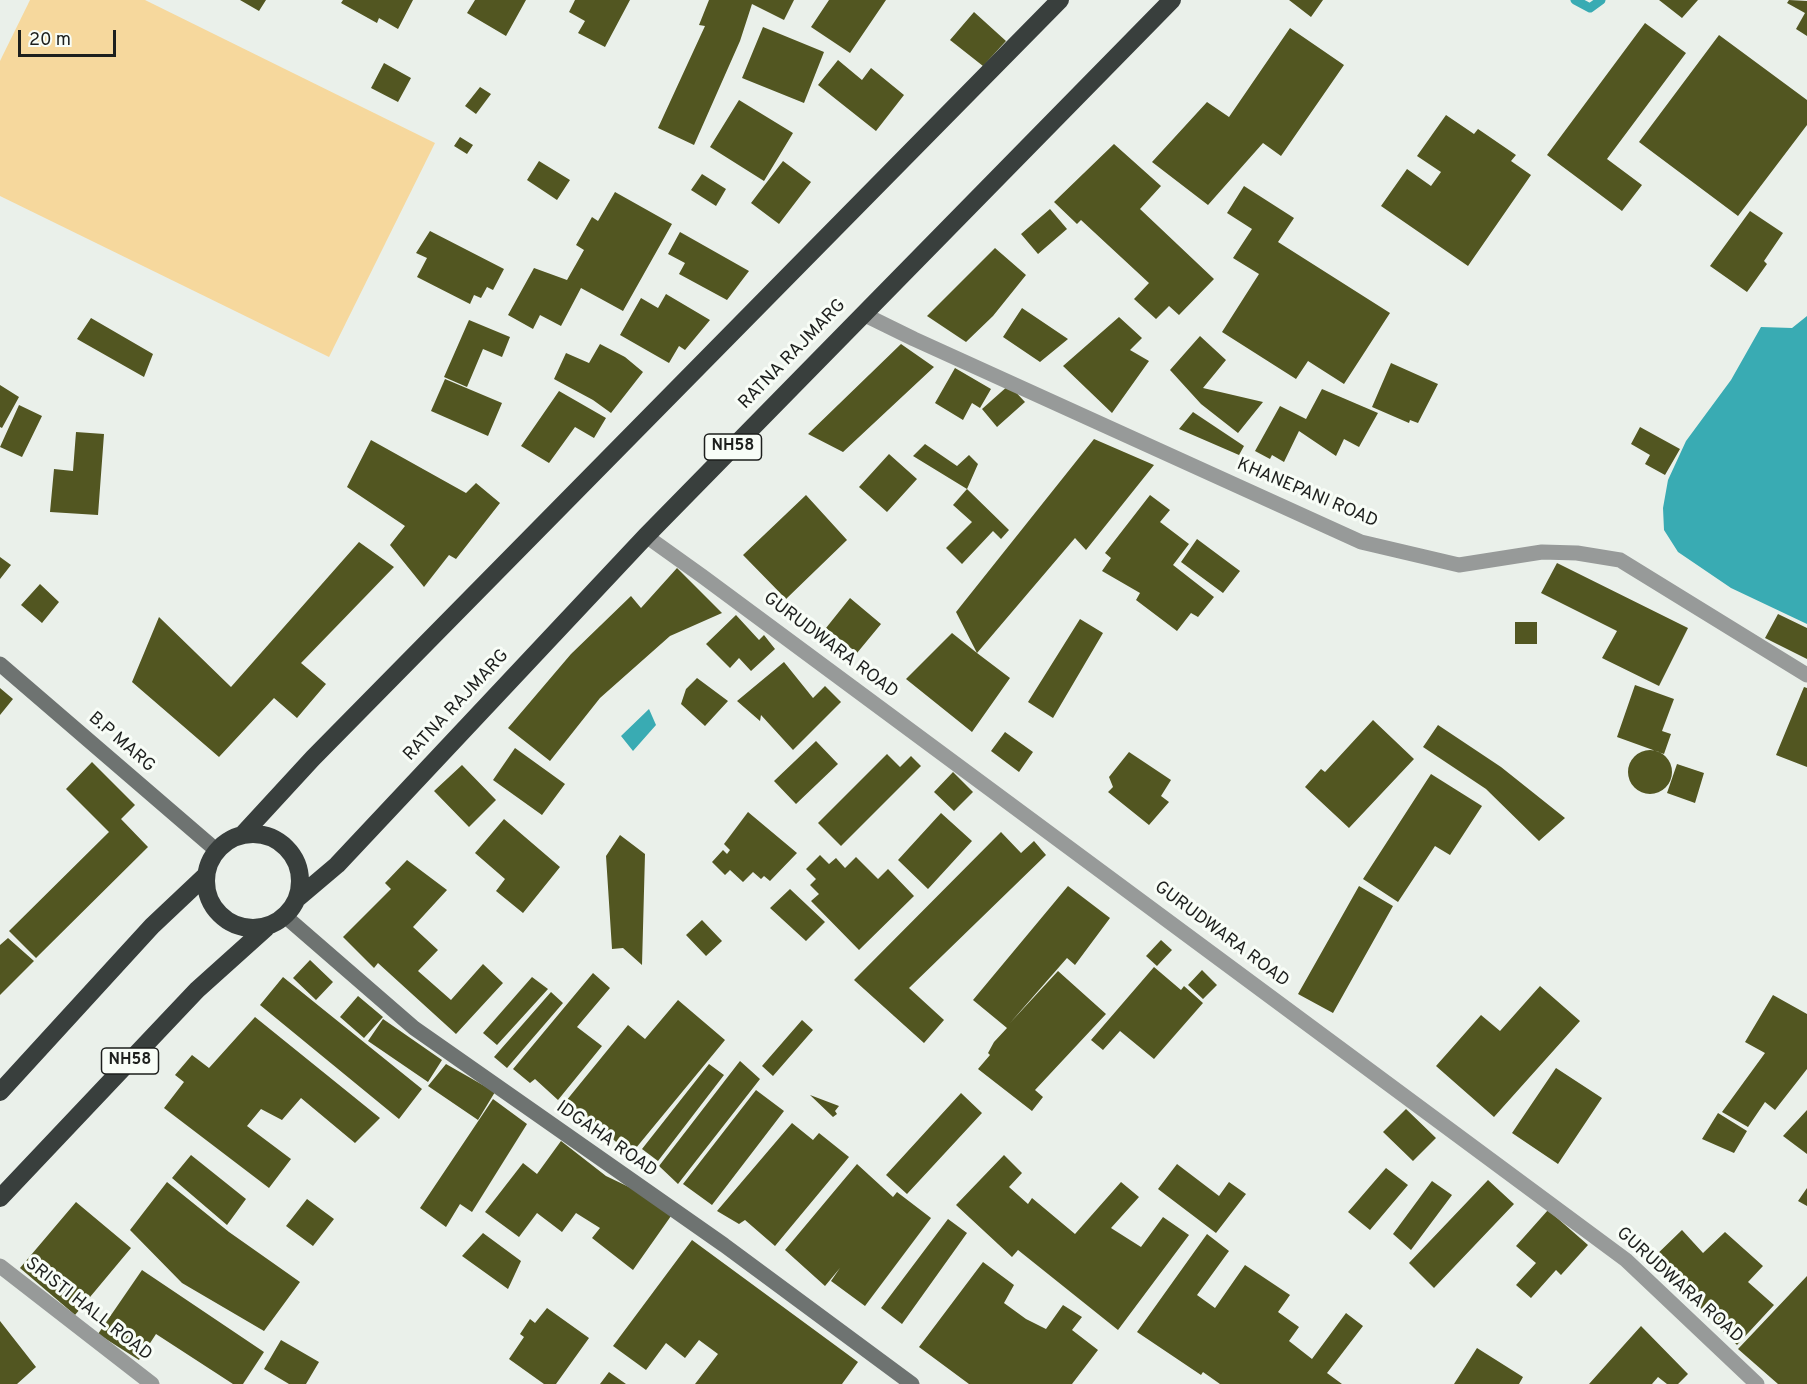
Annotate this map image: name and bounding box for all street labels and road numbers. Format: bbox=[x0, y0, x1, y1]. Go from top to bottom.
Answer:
street label: RATNA RAJMARG bbox=[735, 295, 851, 415]
road number: NH58 bbox=[704, 434, 762, 460]
street label: KHANEPANI ROAD bbox=[1233, 455, 1381, 533]
street label: GURUDWARA ROAD bbox=[758, 588, 902, 704]
street label: RATNA RAJMARG bbox=[400, 646, 514, 766]
street label: B.P MARG bbox=[83, 708, 159, 778]
street label: GURUDWARA ROAD bbox=[1149, 877, 1293, 993]
road number: NH58 bbox=[102, 1048, 158, 1074]
street label: IDGAHA ROAD bbox=[551, 1097, 661, 1183]
street label: GURUDWARA ROAD bbox=[1611, 1223, 1747, 1349]
street label: SRISTI HALL ROAD bbox=[20, 1254, 156, 1366]

